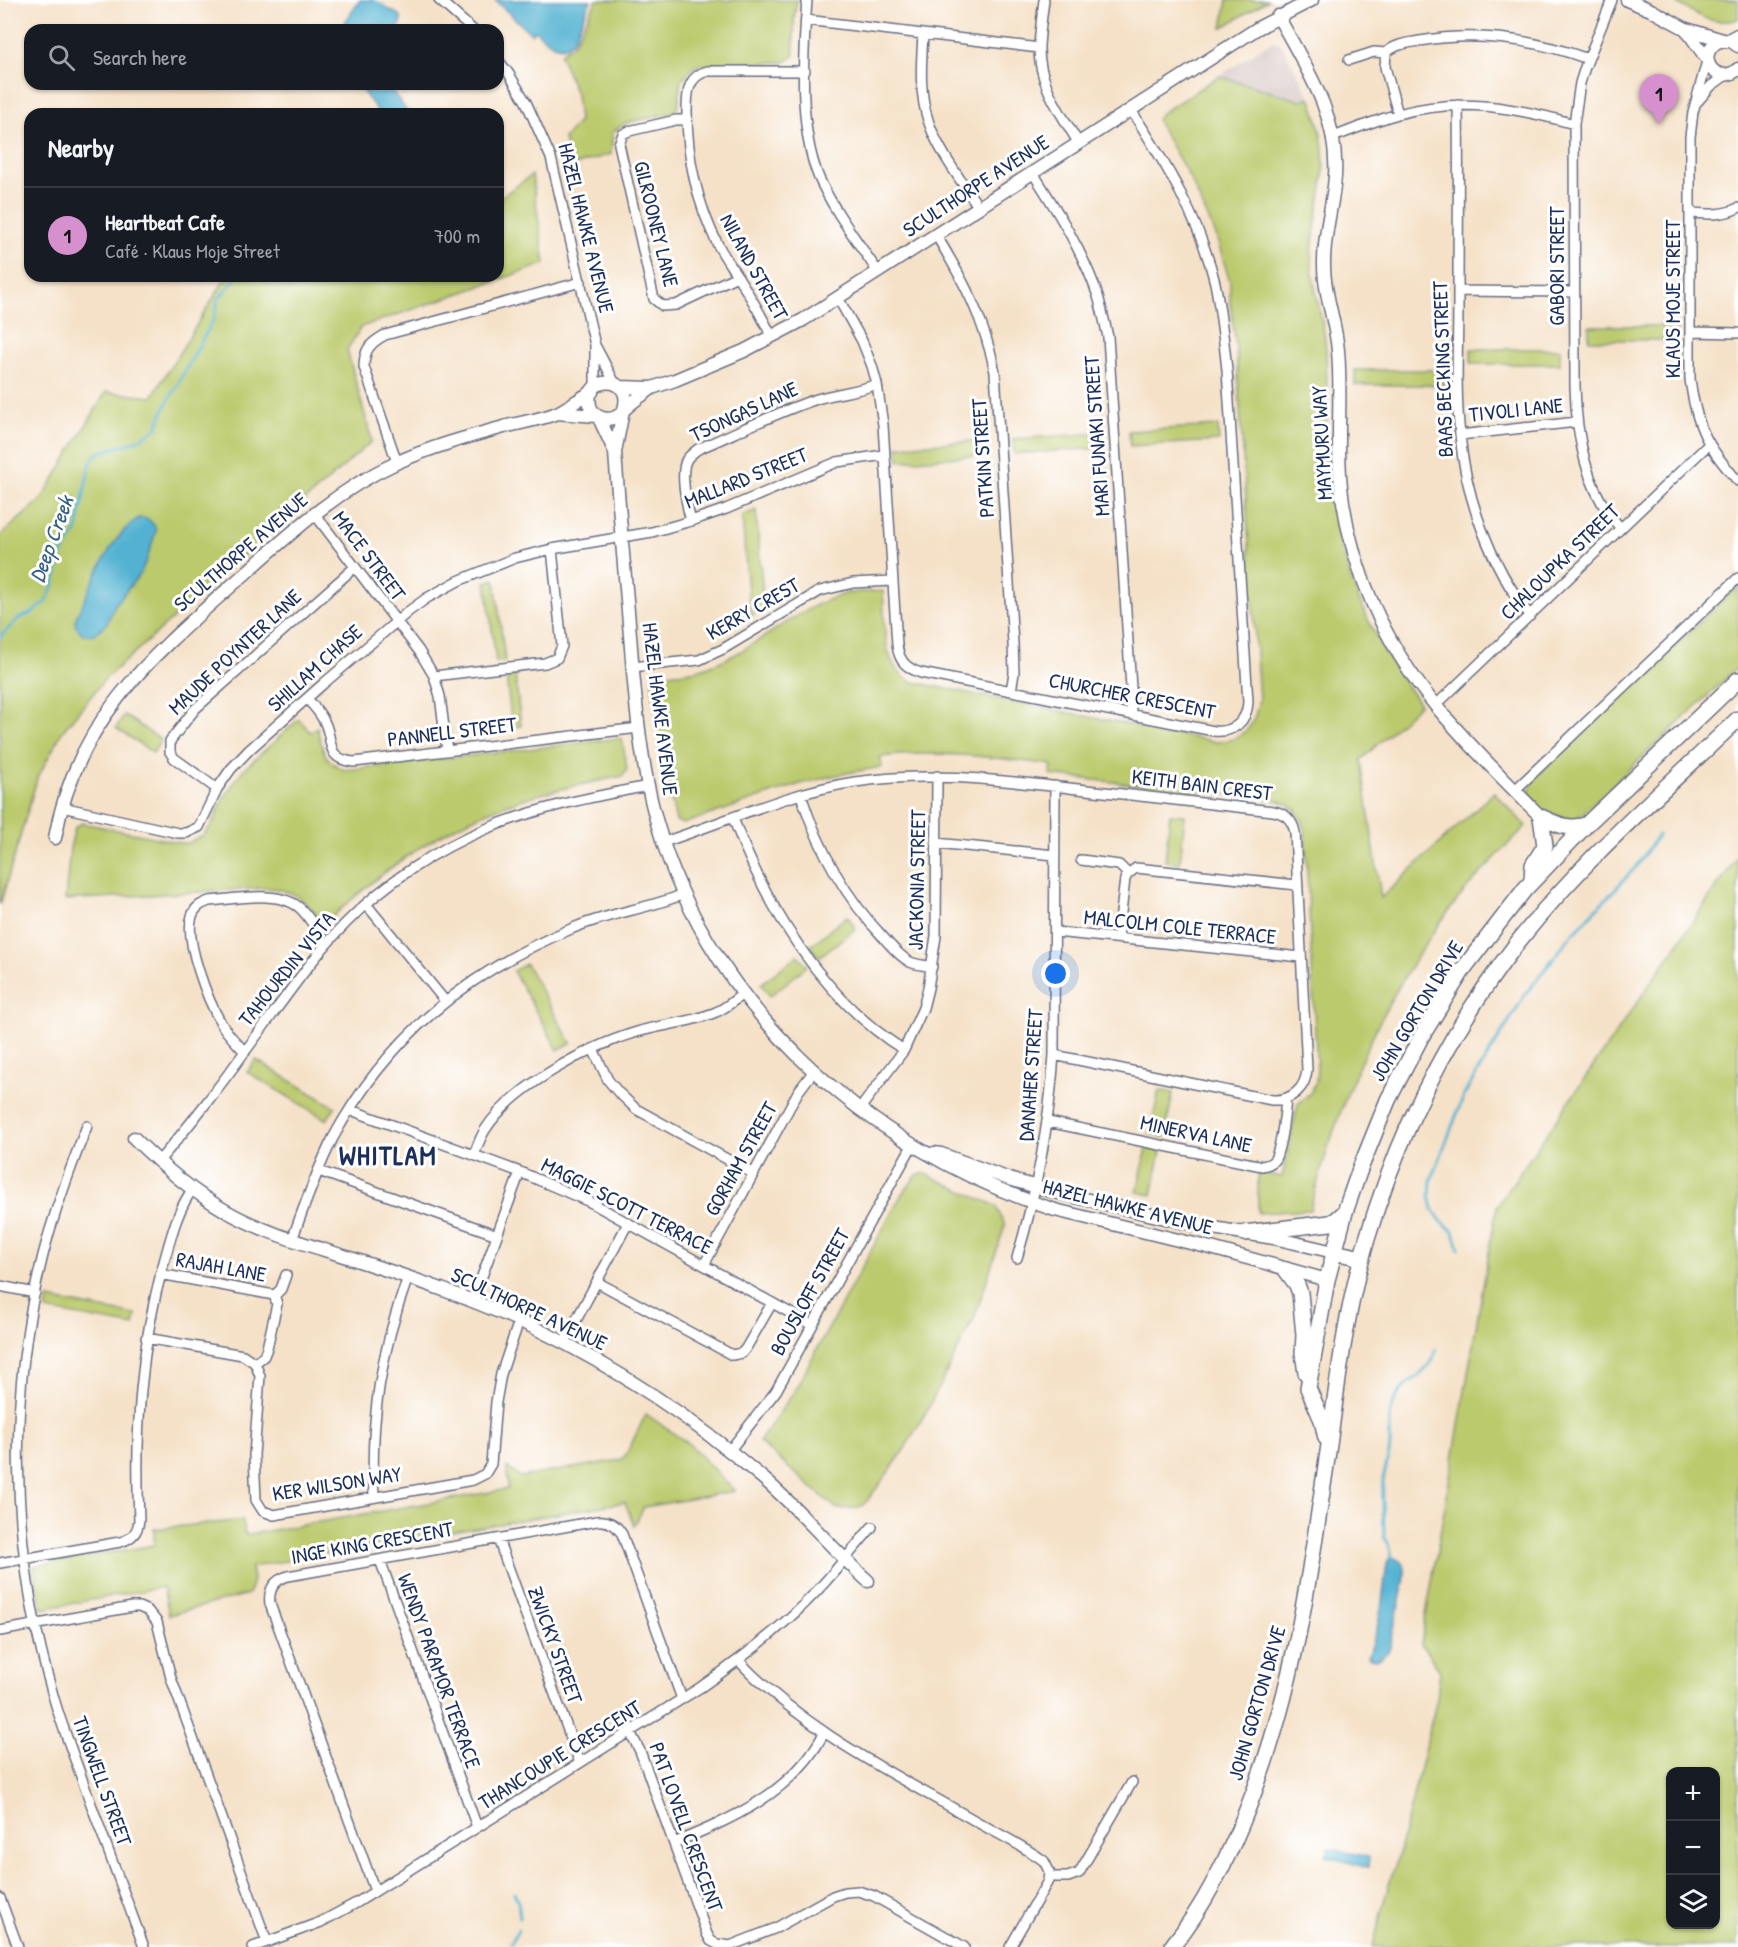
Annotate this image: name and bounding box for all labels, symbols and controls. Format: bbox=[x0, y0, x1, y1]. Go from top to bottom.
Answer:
search box bbox=[24, 24, 504, 90]
icon: search bbox=[45, 41, 78, 74]
text: Search here bbox=[93, 42, 187, 72]
pin: 1 bbox=[1640, 74, 1678, 124]
street label: SCULTHORPE AVENUE bbox=[897, 127, 1054, 244]
text: Nearby bbox=[48, 130, 114, 165]
street label: HAZEL HAWKE AVENUE bbox=[551, 140, 622, 316]
street label: GILROONEY LANE bbox=[627, 158, 686, 290]
street label: GABORI STREET bbox=[1542, 205, 1571, 326]
text: Heartbeat Cafe bbox=[105, 207, 225, 237]
street label: NILAND STREET bbox=[713, 208, 796, 326]
street label: KLAUS MOJE STREET bbox=[1658, 219, 1687, 378]
text: 1 bbox=[64, 222, 71, 249]
text: 700 m bbox=[434, 222, 480, 249]
text: Café · Klaus Moje Street bbox=[105, 237, 280, 264]
street label: BAAS BECKING STREET bbox=[1425, 279, 1460, 458]
street label: MARI FUNAKI STREET bbox=[1076, 354, 1117, 517]
street label: TSONGAS LANE bbox=[685, 374, 802, 449]
street label: MAYMURU WAY bbox=[1304, 384, 1339, 501]
street label: TIVOLI LANE bbox=[1468, 390, 1564, 429]
street label: PATKIN STREET bbox=[964, 396, 1001, 519]
street label: MALLARD STREET bbox=[680, 439, 813, 515]
street label: SCULTHORPE AVENUE bbox=[167, 485, 314, 618]
water label: Deep Creek bbox=[22, 490, 81, 586]
street label: CHALOUPKA STREET bbox=[1493, 496, 1627, 626]
street label: MACE STREET bbox=[326, 505, 414, 608]
street label: KERRY CREST bbox=[701, 570, 806, 647]
street label: MAUDE POYNTER LANE bbox=[162, 582, 308, 721]
street label: SHILLAM CHASE bbox=[261, 617, 368, 718]
street label: HAZEL HAWKE AVENUE bbox=[635, 621, 685, 797]
street label: CHURCHER CRESCENT bbox=[1046, 665, 1219, 726]
street label: PANNELL STREET bbox=[386, 709, 519, 754]
street label: KEITH BAIN CREST bbox=[1130, 762, 1275, 808]
street label: JACKONIA STREET bbox=[901, 808, 932, 951]
street label: MALCOLM COLE TERRACE bbox=[1082, 902, 1278, 951]
street label: TAHOURDIN VISTA bbox=[231, 905, 342, 1032]
street label: JOHN GORTON DRIVE bbox=[1363, 935, 1470, 1087]
your location bbox=[1041, 959, 1070, 988]
street label: DANAHER STREET bbox=[1011, 1007, 1050, 1142]
street label: GORHAM STREET bbox=[697, 1096, 784, 1221]
street label: MINERVA LANE bbox=[1138, 1108, 1254, 1159]
district label: WHITLAM bbox=[339, 1137, 437, 1173]
street label: MAGGIE SCOTT TERRACE bbox=[537, 1150, 718, 1261]
street label: HAZEL HAWKE AVENUE bbox=[1040, 1171, 1216, 1242]
street label: BOUSLOFF STREET bbox=[763, 1222, 857, 1360]
street label: RAJAH LANE bbox=[174, 1244, 268, 1289]
street label: SCULTHORPE AVENUE bbox=[447, 1260, 612, 1357]
street label: KER WILSON WAY bbox=[270, 1459, 404, 1508]
street label: INGE KING CRESCENT bbox=[289, 1514, 456, 1571]
street label: WENDY PARAMOR TERRACE bbox=[391, 1569, 488, 1772]
street label: ZWICKY STREET bbox=[521, 1582, 590, 1708]
street label: JOHN GORTON DRIVE bbox=[1221, 1622, 1292, 1784]
street label: THANCOUPIE CRESCENT bbox=[473, 1692, 648, 1816]
street label: TINGWELL STREET bbox=[66, 1712, 140, 1851]
street label: PAT LOVELL CRESCENT bbox=[642, 1738, 731, 1916]
map controls bbox=[1666, 1767, 1720, 1929]
button: + bbox=[1666, 1767, 1720, 1821]
button: − bbox=[1666, 1821, 1720, 1875]
button: layers bbox=[1666, 1875, 1720, 1929]

